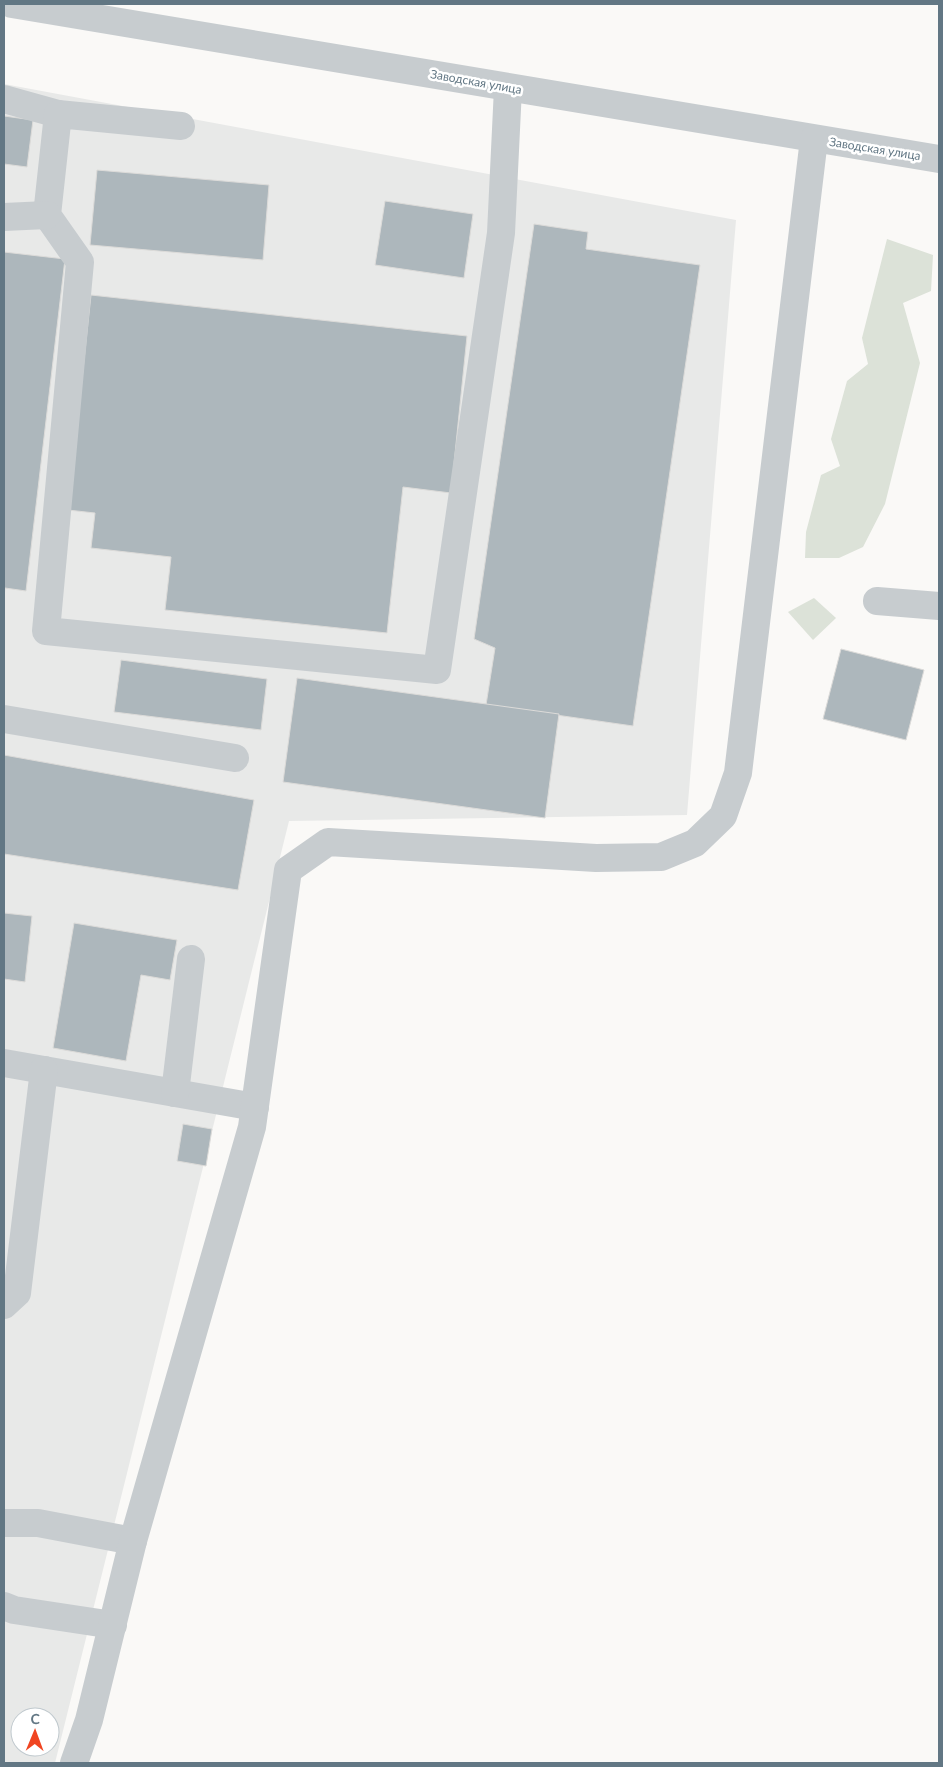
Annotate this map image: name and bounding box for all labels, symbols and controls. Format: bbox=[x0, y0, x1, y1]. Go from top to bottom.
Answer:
street label: Заводская улица bbox=[429, 66, 523, 97]
street label: Заводская улица bbox=[828, 134, 922, 163]
north arrow bbox=[10, 1707, 60, 1757]
text: С bbox=[30, 1710, 41, 1727]

